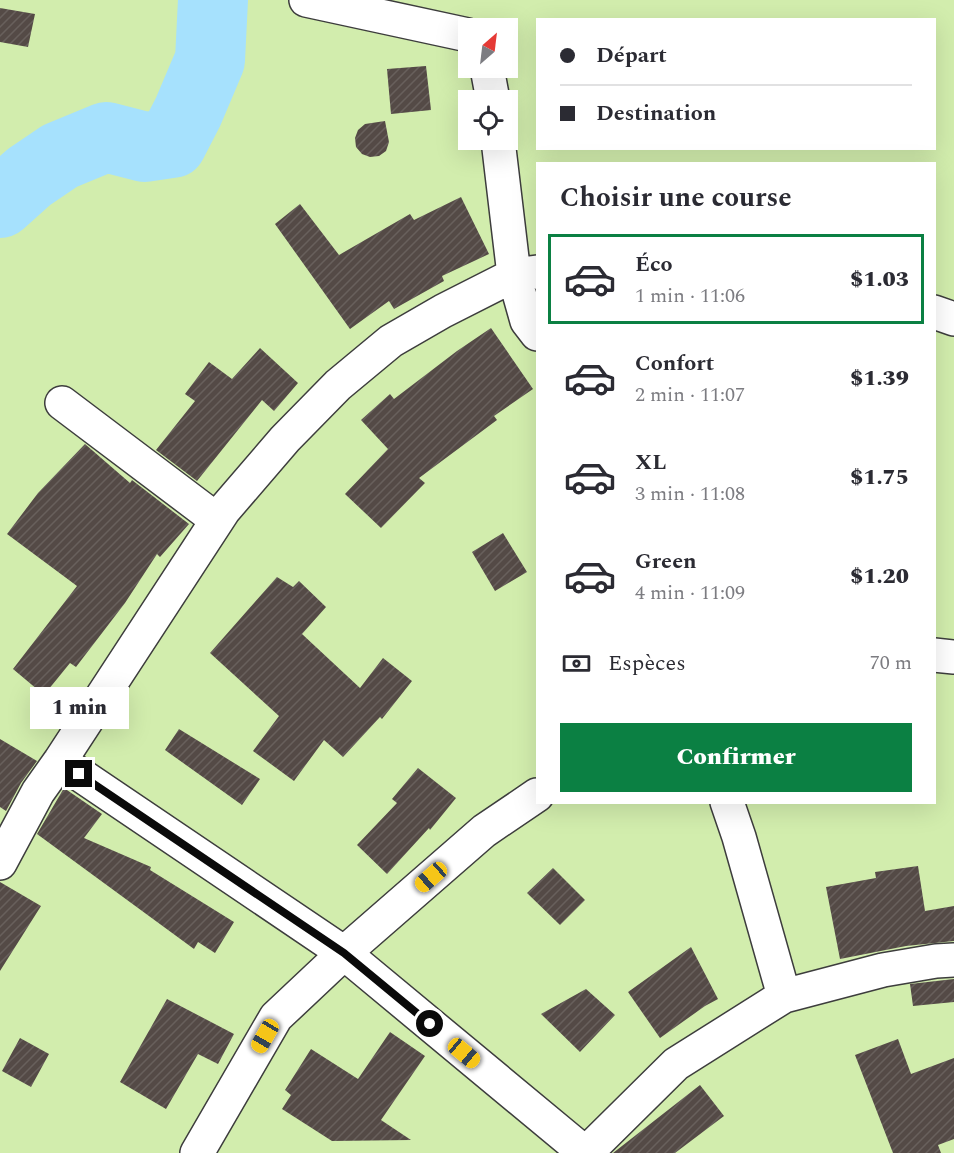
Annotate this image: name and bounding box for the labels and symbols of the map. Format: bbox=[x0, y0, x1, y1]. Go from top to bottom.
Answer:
north arrow bbox=[458, 18, 518, 78]
callout: 1 min bbox=[29, 687, 128, 729]
route end bbox=[65, 760, 92, 787]
car bbox=[412, 858, 450, 896]
route start bbox=[416, 1010, 443, 1037]
car bbox=[248, 1016, 282, 1056]
car bbox=[444, 1035, 484, 1071]

